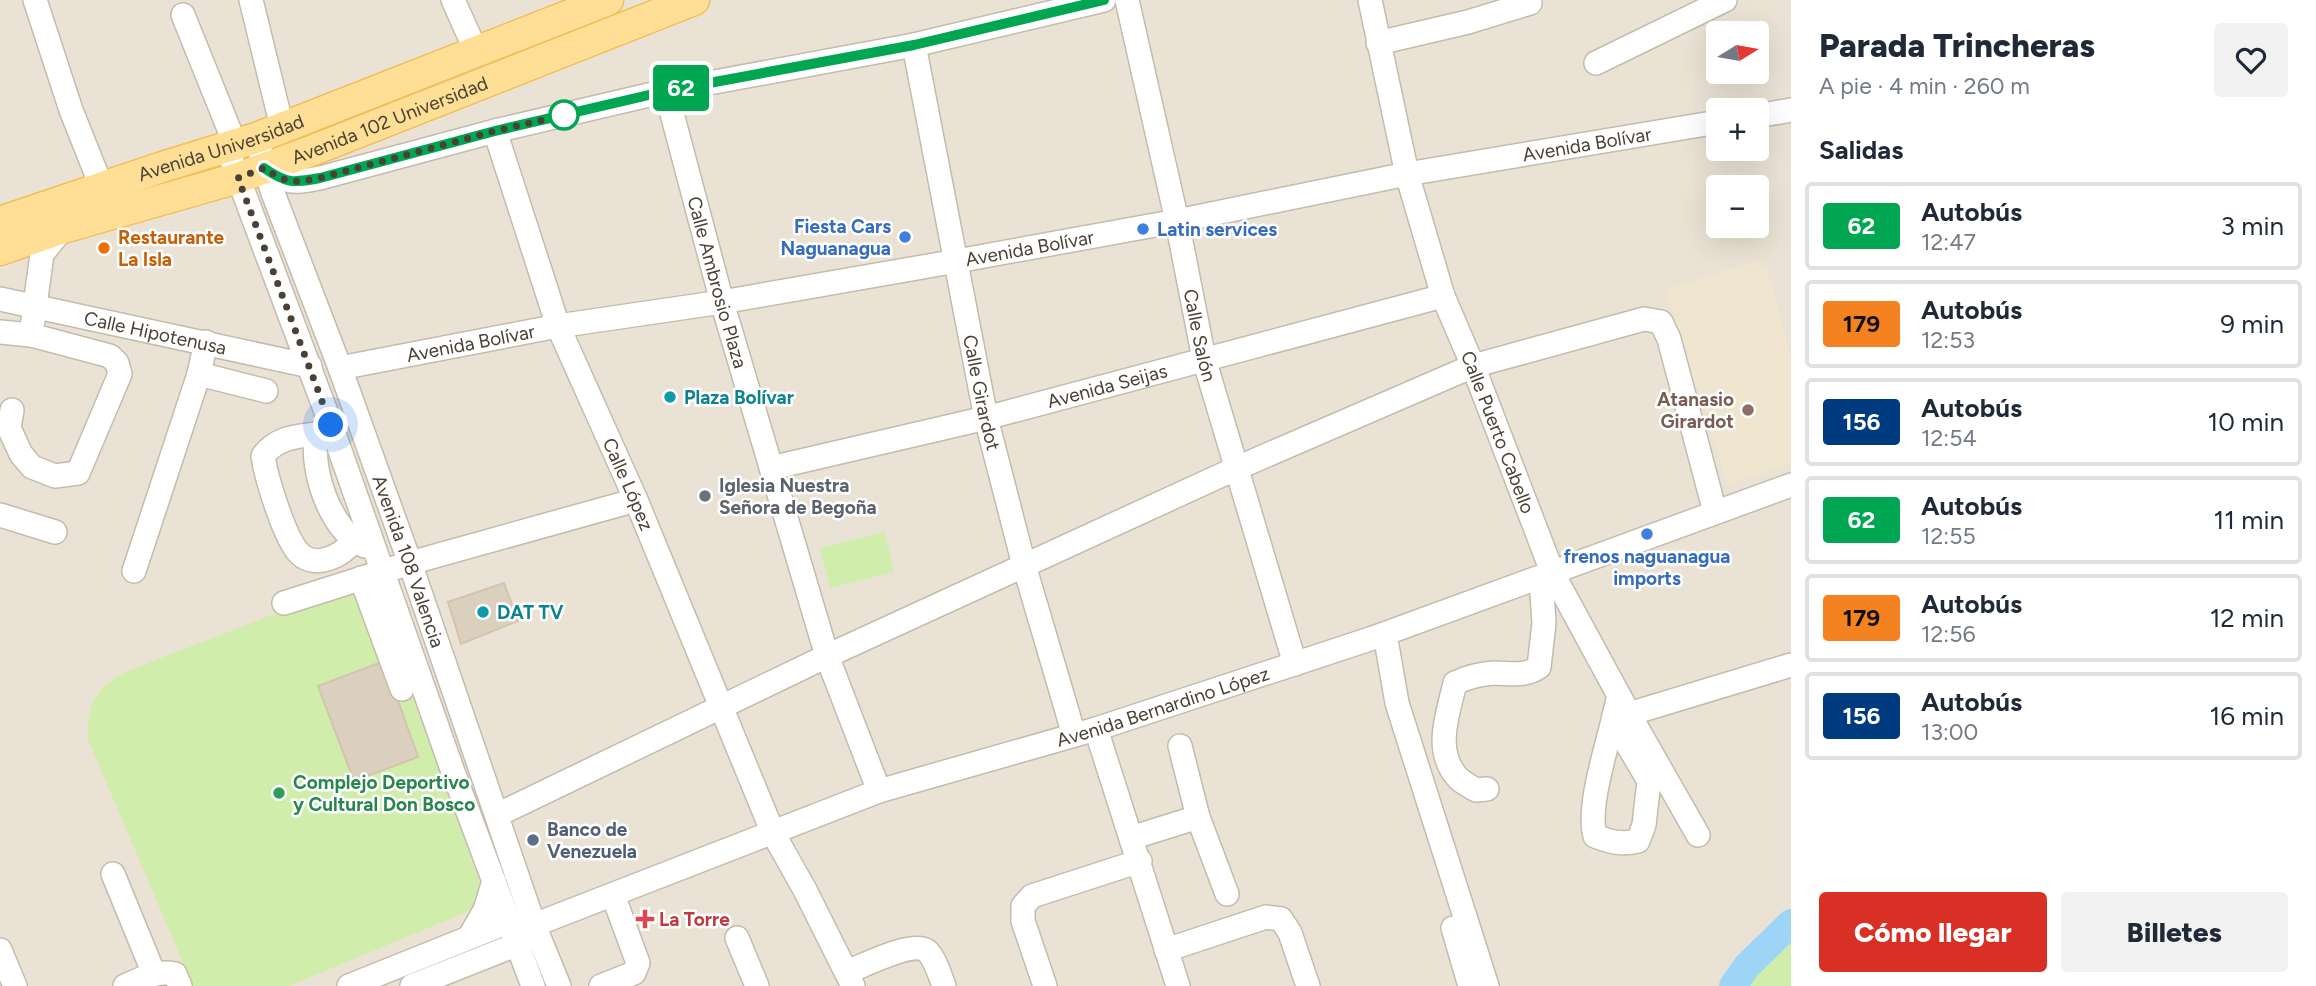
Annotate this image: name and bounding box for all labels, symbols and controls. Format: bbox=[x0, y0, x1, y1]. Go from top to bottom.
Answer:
north arrow bbox=[1706, 21, 1769, 84]
map controls bbox=[1706, 21, 1769, 238]
button: heart bbox=[2214, 23, 2288, 97]
text: Parada Trincheras bbox=[1819, 26, 2095, 65]
line badge: 62 bbox=[650, 65, 712, 111]
street label: Avenida 102 Universidad bbox=[288, 71, 491, 169]
text: A pie · 4 min · 260 m bbox=[1819, 72, 2030, 100]
text: 62 bbox=[667, 73, 695, 102]
button: + bbox=[1706, 98, 1769, 161]
unlabelled marker bbox=[549, 100, 579, 130]
street label: Avenida Universidad bbox=[135, 109, 307, 186]
street label: Avenida Bolívar bbox=[1521, 122, 1654, 166]
text: Salidas bbox=[1819, 134, 1903, 166]
button: − bbox=[1706, 175, 1769, 238]
street label: Calle Ambrosio Plaza bbox=[683, 194, 752, 371]
text: Autobús bbox=[1921, 196, 2022, 228]
text: 3 min bbox=[2221, 210, 2284, 242]
text: 62 bbox=[1848, 211, 1875, 240]
place label: Fiesta Cars Naguanagua bbox=[781, 215, 891, 260]
place label: Latin services bbox=[1157, 218, 1277, 241]
marker: Latin services bbox=[1135, 221, 1151, 237]
street label: Avenida Bolívar bbox=[963, 225, 1096, 271]
place label: Restaurante La Isla bbox=[118, 226, 225, 271]
text: 12:47 bbox=[1921, 228, 1976, 256]
marker: Fiesta Cars Naguanagua bbox=[897, 229, 913, 245]
marker: Restaurante La Isla bbox=[96, 240, 112, 256]
street label: Calle Salón bbox=[1179, 287, 1222, 384]
text: Autobús bbox=[1921, 294, 2022, 326]
street label: Calle Hipotenusa bbox=[82, 306, 229, 359]
text: 9 min bbox=[2220, 308, 2284, 340]
text: 179 bbox=[1843, 309, 1880, 338]
street label: Avenida Bolívar bbox=[404, 319, 537, 366]
text: 12:53 bbox=[1921, 326, 1975, 354]
street label: Calle Girardot bbox=[959, 333, 1005, 453]
street label: Calle Puerto Cabello bbox=[1456, 347, 1540, 517]
street label: Avenida Seijas bbox=[1044, 359, 1170, 413]
place label: Plaza Bolívar bbox=[684, 386, 794, 409]
place label: Atanasio Girardot bbox=[1657, 388, 1734, 433]
marker: Plaza Bolívar bbox=[662, 389, 678, 405]
text: Autobús bbox=[1921, 392, 2022, 424]
marker: Atanasio Girardot bbox=[1740, 402, 1756, 418]
text: 10 min bbox=[2208, 406, 2284, 438]
your location bbox=[313, 407, 348, 442]
text: 156 bbox=[1843, 407, 1881, 436]
text: 12:54 bbox=[1921, 424, 1977, 452]
street label: Calle López bbox=[598, 434, 659, 534]
street label: Avenida 108 Valencia bbox=[368, 472, 450, 651]
place label: Iglesia Nuestra Señora de Begoña bbox=[719, 474, 877, 519]
marker: Iglesia Nuestra Señora de Begoña bbox=[697, 488, 713, 504]
text: Autobús bbox=[1921, 490, 2022, 522]
text: 11 min bbox=[2213, 504, 2284, 536]
text: 62 bbox=[1848, 505, 1875, 534]
text: 12:55 bbox=[1921, 522, 1976, 550]
marker: frenos naguanagua imports bbox=[1639, 526, 1655, 542]
place label: frenos naguanagua imports bbox=[1564, 545, 1730, 590]
text: Autobús bbox=[1921, 588, 2022, 620]
place label: DAT TV bbox=[497, 601, 564, 624]
text: 12 min bbox=[2210, 602, 2284, 634]
text: 179 bbox=[1843, 603, 1880, 632]
marker: DAT TV bbox=[475, 604, 491, 620]
text: 12:56 bbox=[1921, 620, 1975, 648]
street label: Avenida Bernardino López bbox=[1054, 661, 1272, 751]
text: Autobús bbox=[1921, 686, 2022, 718]
text: 16 min bbox=[2209, 700, 2284, 732]
text: 156 bbox=[1843, 701, 1881, 730]
text: 13:00 bbox=[1921, 718, 1978, 746]
place label: Complejo Deportivo y Cultural Don Bosco bbox=[293, 771, 475, 816]
marker: Complejo Deportivo y Cultural Don Bosco bbox=[271, 785, 287, 801]
place label: Banco de Venezuela bbox=[547, 818, 637, 863]
marker: Banco de Venezuela bbox=[525, 832, 541, 848]
button: Cómo llegar bbox=[1819, 892, 2047, 972]
button: Billetes bbox=[2061, 892, 2288, 972]
place label: La Torre bbox=[659, 908, 730, 931]
marker: La Torre bbox=[637, 911, 653, 927]

